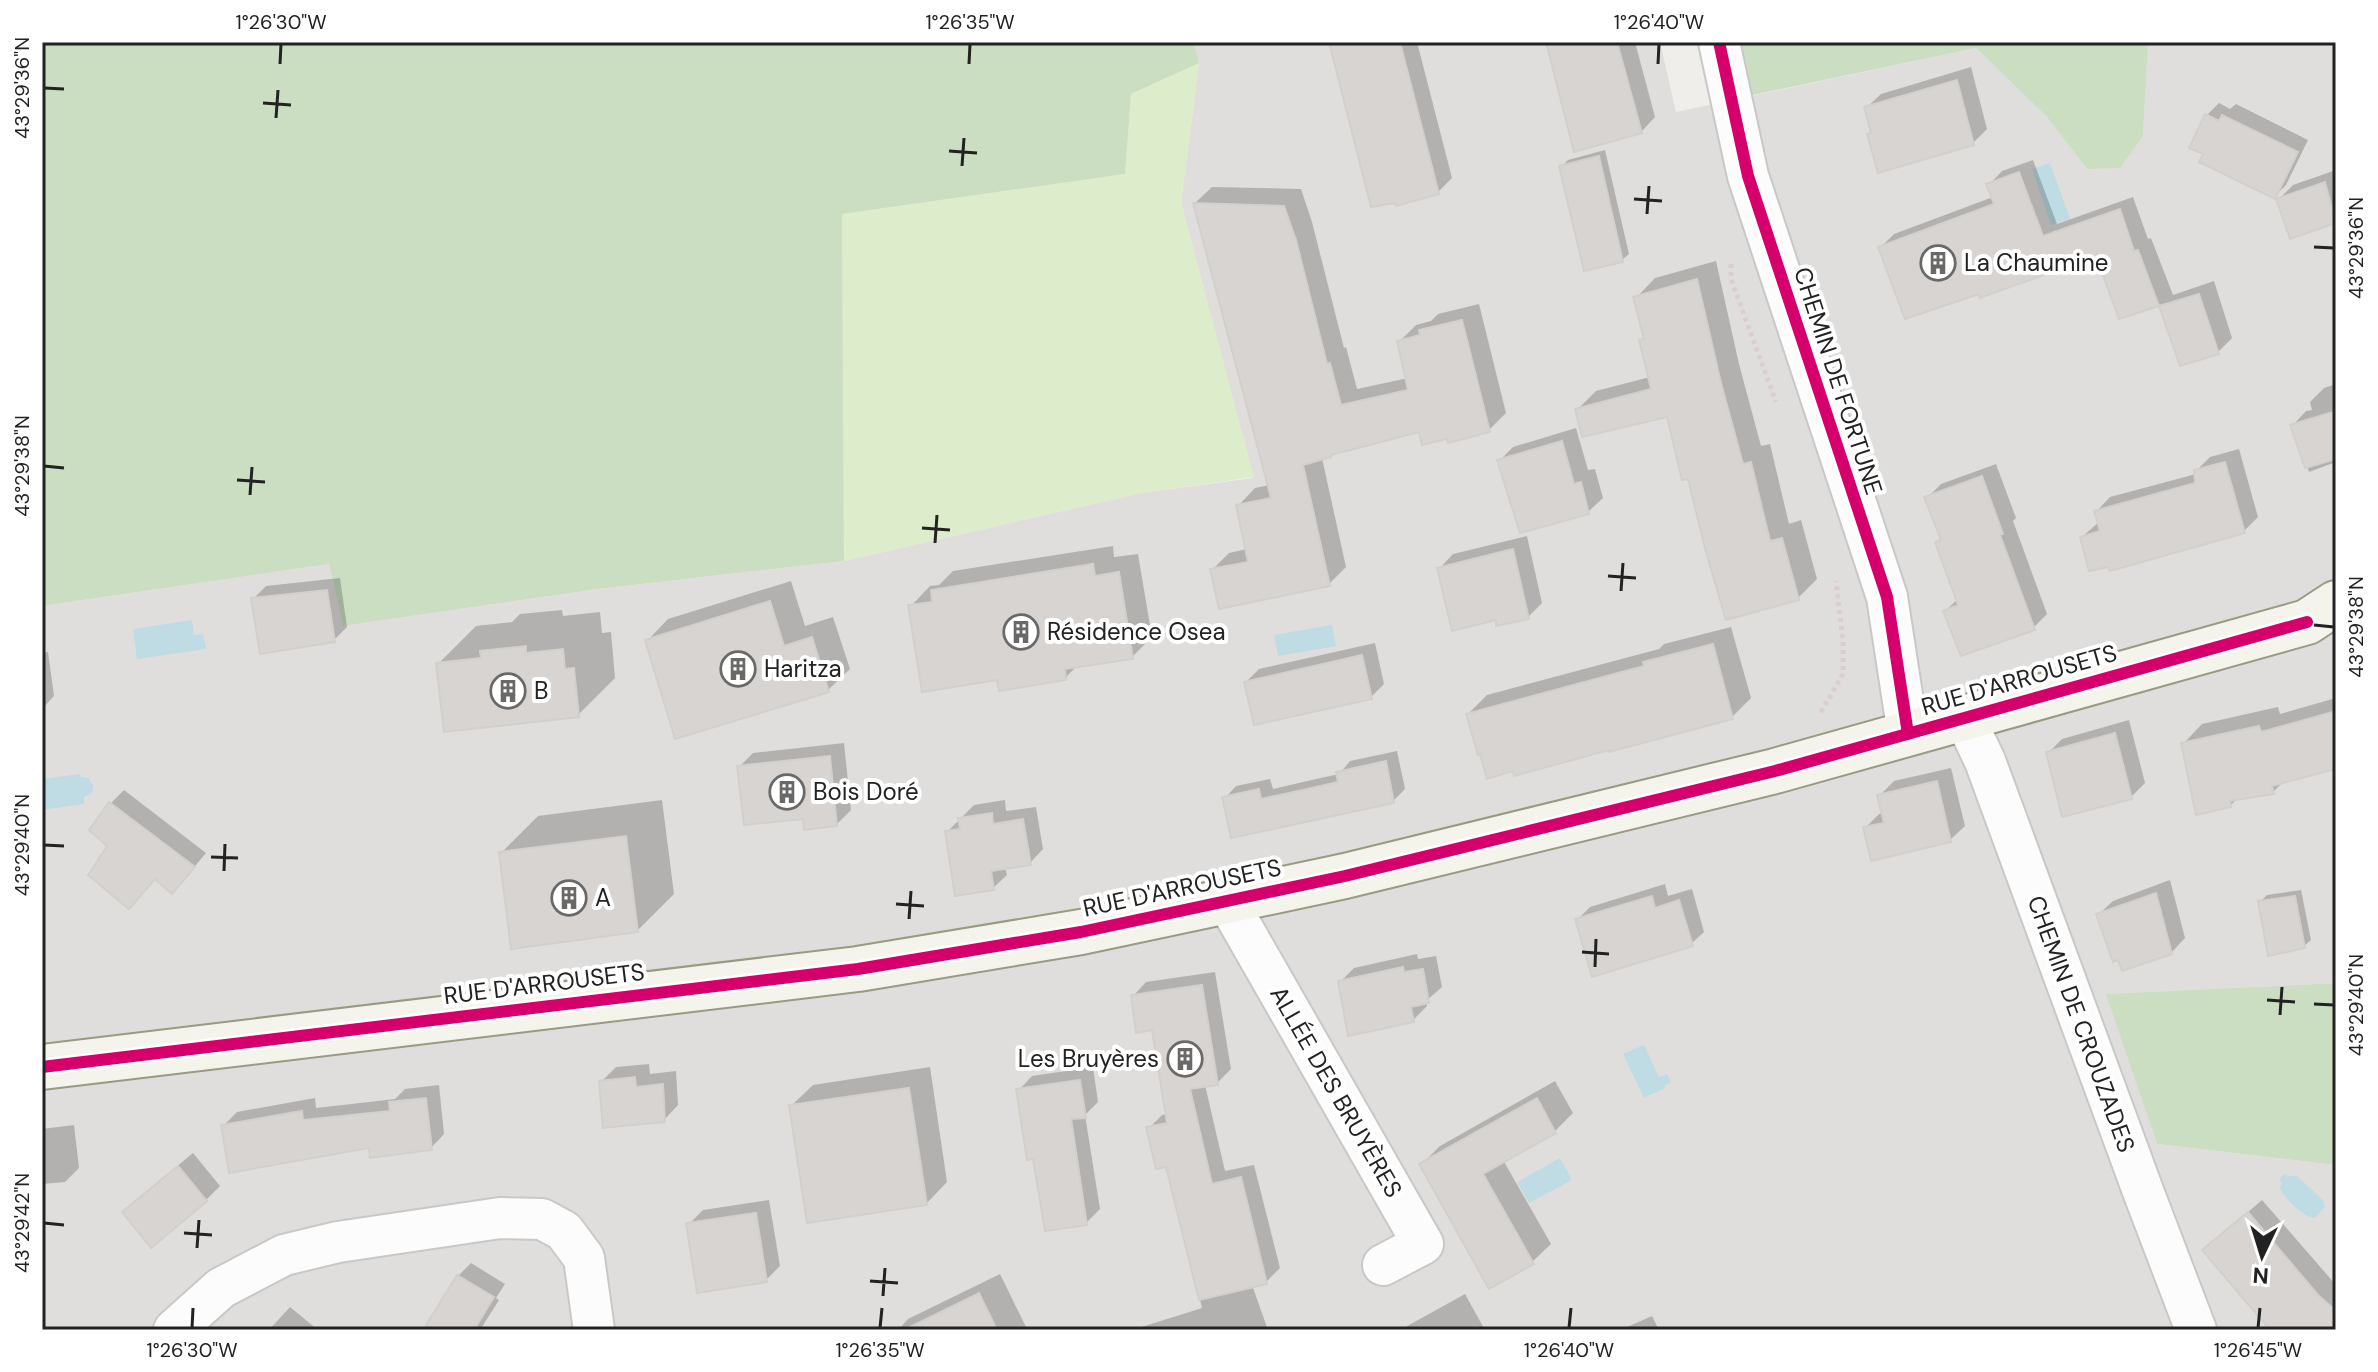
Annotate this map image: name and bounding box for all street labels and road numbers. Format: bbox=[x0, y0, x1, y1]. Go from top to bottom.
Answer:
street label: CHEMIN DE FORTUNE bbox=[1787, 263, 1890, 498]
street label: RUE D'ARROUSETS bbox=[1918, 637, 2120, 722]
street label: RUE D'ARROUSETS bbox=[1080, 851, 1284, 924]
street label: CHEMIN DE CROUZADES bbox=[2021, 891, 2142, 1156]
street label: RUE D'ARROUSETS bbox=[442, 956, 646, 1011]
street label: ALLÉE DES BRUYÈRES bbox=[1263, 981, 1410, 1203]

